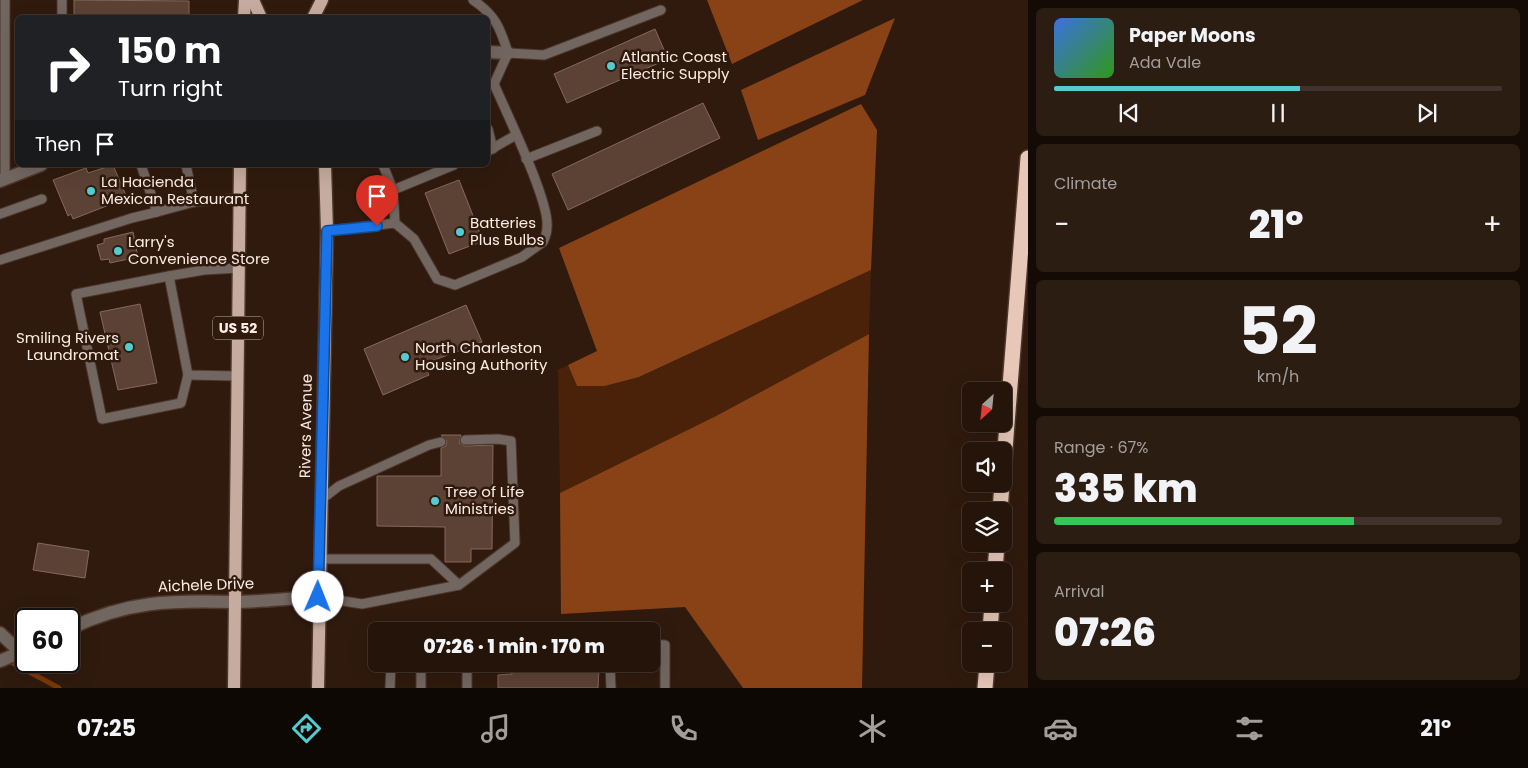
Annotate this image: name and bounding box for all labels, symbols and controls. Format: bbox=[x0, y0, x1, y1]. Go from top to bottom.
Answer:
text: Paper Moons bbox=[1129, 22, 1256, 49]
text: 150 m bbox=[118, 26, 221, 75]
icon: right bbox=[35, 35, 100, 100]
place label: Atlantic Coast Electric Supply bbox=[621, 46, 730, 84]
text: Ada Vale bbox=[1129, 51, 1201, 74]
marker: Atlantic Coast Electric Supply bbox=[605, 60, 617, 72]
text: Turn right bbox=[118, 73, 223, 104]
icon: previous bbox=[1115, 99, 1143, 127]
icon: pause bbox=[1264, 99, 1292, 127]
icon: next bbox=[1413, 99, 1441, 127]
icon: arrive bbox=[91, 130, 119, 158]
text: Then bbox=[35, 131, 81, 158]
place label: La Hacienda Mexican Restaurant bbox=[101, 171, 249, 209]
text: Climate bbox=[1054, 172, 1117, 195]
pin bbox=[356, 175, 398, 226]
icon: arrive bbox=[363, 182, 391, 210]
marker: La Hacienda Mexican Restaurant bbox=[85, 185, 97, 197]
text: 21° bbox=[1249, 198, 1303, 251]
text: − bbox=[1054, 205, 1069, 244]
text: + bbox=[1483, 205, 1502, 244]
place label: Batteries Plus Bulbs bbox=[470, 212, 544, 250]
marker: Batteries Plus Bulbs bbox=[454, 226, 466, 238]
place label: Larry's Convenience Store bbox=[128, 231, 270, 269]
marker: Larry's Convenience Store bbox=[112, 245, 124, 257]
text: 52 bbox=[1238, 286, 1318, 377]
road number: US 52 bbox=[213, 316, 263, 339]
place label: Smiling Rivers Laundromat bbox=[16, 327, 119, 365]
place label: North Charleston Housing Authority bbox=[415, 337, 548, 375]
marker: Smiling Rivers Laundromat bbox=[123, 341, 135, 353]
marker: North Charleston Housing Authority bbox=[399, 351, 411, 363]
text: km/h bbox=[1257, 365, 1299, 388]
street label: Rivers Avenue bbox=[294, 374, 317, 478]
north arrow bbox=[962, 382, 1012, 432]
map controls bbox=[962, 382, 1012, 672]
text: Range · 67% bbox=[1054, 436, 1149, 459]
button: sound bbox=[962, 442, 1012, 492]
text: 335 km bbox=[1054, 462, 1198, 515]
place label: Tree of Life Ministries bbox=[445, 481, 524, 519]
marker: Tree of Life Ministries bbox=[429, 495, 441, 507]
button: layers bbox=[962, 502, 1012, 552]
button: + bbox=[962, 562, 1012, 612]
position arrow bbox=[291, 570, 343, 622]
street label: Aichele Drive bbox=[157, 572, 255, 597]
text: Arrival bbox=[1054, 580, 1104, 603]
text: 07:26 bbox=[1054, 606, 1156, 659]
speed limit sign: 60 bbox=[15, 608, 80, 673]
button: − bbox=[962, 622, 1012, 672]
text: 07:26 · 1 min · 170 m bbox=[423, 633, 605, 660]
icon: directions bbox=[289, 711, 324, 746]
icon: music bbox=[478, 711, 513, 746]
icon: phone bbox=[666, 711, 701, 746]
icon: climate bbox=[855, 711, 890, 746]
icon: car bbox=[1043, 711, 1078, 746]
icon: filters bbox=[1232, 711, 1267, 746]
text: 07:25 bbox=[77, 713, 136, 744]
text: 21° bbox=[1420, 713, 1451, 744]

